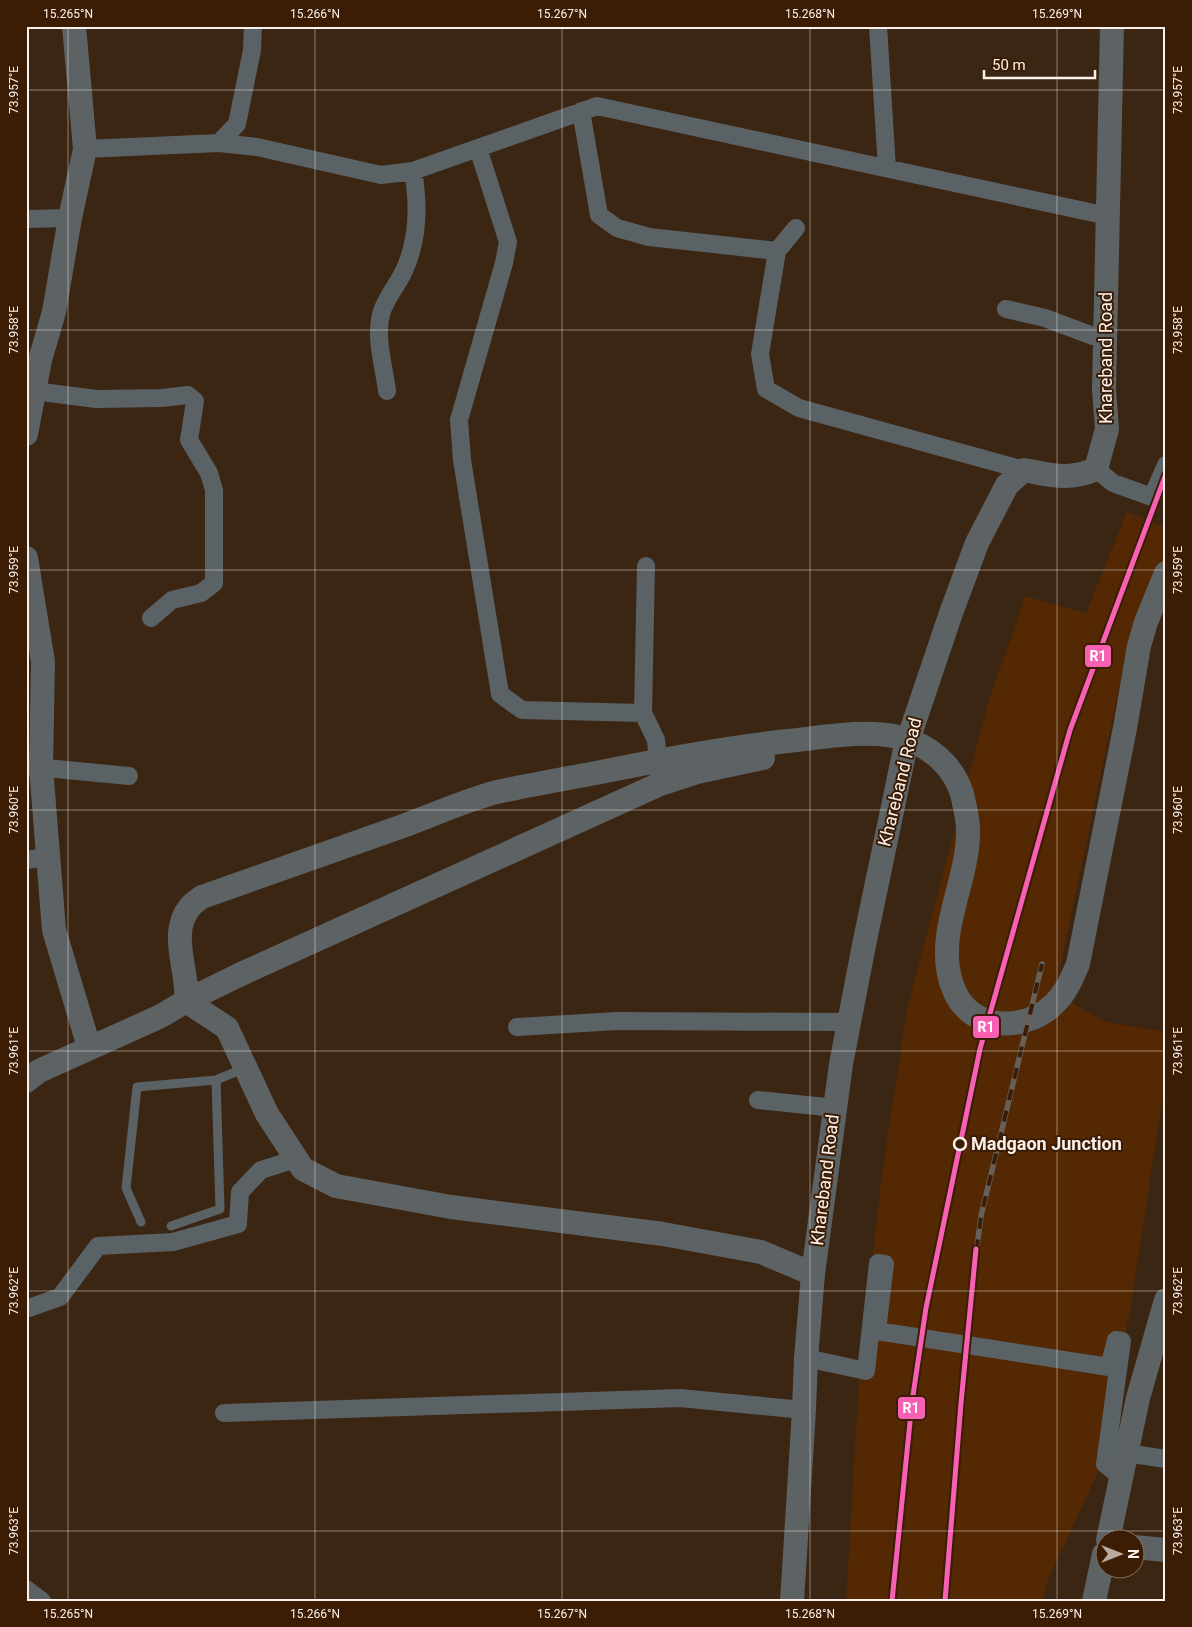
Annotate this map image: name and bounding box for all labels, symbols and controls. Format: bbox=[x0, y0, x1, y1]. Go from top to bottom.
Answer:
text: 15.265°N bbox=[43, 7, 93, 21]
text: 15.266°N bbox=[290, 7, 340, 21]
text: 15.267°N bbox=[537, 7, 587, 21]
text: 15.268°N bbox=[785, 7, 835, 21]
text: 15.269°N bbox=[1032, 7, 1082, 21]
scale bar bbox=[984, 48, 1096, 80]
text: 50 m bbox=[992, 56, 1026, 74]
text: 73.957°E bbox=[7, 66, 21, 114]
text: 73.957°E bbox=[1171, 66, 1185, 114]
street label: Khareband Road bbox=[1095, 292, 1116, 424]
text: 73.958°E bbox=[7, 306, 21, 354]
text: 73.958°E bbox=[1171, 306, 1185, 354]
text: 73.959°E bbox=[7, 546, 21, 594]
text: 73.959°E bbox=[1171, 546, 1185, 594]
line badge: R1 bbox=[1084, 644, 1112, 668]
text: R1 bbox=[1089, 648, 1107, 664]
street label: Khareband Road bbox=[873, 715, 926, 849]
text: 73.960°E bbox=[7, 786, 21, 834]
text: 73.960°E bbox=[1171, 786, 1185, 834]
line badge: R1 bbox=[972, 1015, 1000, 1039]
text: R1 bbox=[977, 1019, 995, 1035]
text: 73.961°E bbox=[7, 1027, 21, 1075]
text: 73.961°E bbox=[1171, 1027, 1185, 1075]
street label: Khareband Road bbox=[806, 1113, 843, 1247]
place label: Madgaon Junction bbox=[971, 1133, 1122, 1154]
marker: Madgaon Junction bbox=[953, 1137, 967, 1151]
text: 73.962°E bbox=[7, 1267, 21, 1315]
text: 73.962°E bbox=[1171, 1267, 1185, 1315]
line badge: R1 bbox=[897, 1396, 926, 1420]
text: R1 bbox=[902, 1400, 920, 1416]
text: 73.963°E bbox=[7, 1507, 21, 1555]
text: 73.963°E bbox=[1171, 1507, 1185, 1555]
north arrow bbox=[1094, 1530, 1144, 1580]
text: N bbox=[1125, 1549, 1141, 1559]
text: 15.265°N bbox=[43, 1607, 93, 1621]
text: 15.266°N bbox=[290, 1607, 340, 1621]
text: 15.267°N bbox=[537, 1607, 587, 1621]
text: 15.268°N bbox=[785, 1607, 835, 1621]
text: 15.269°N bbox=[1032, 1607, 1082, 1621]

